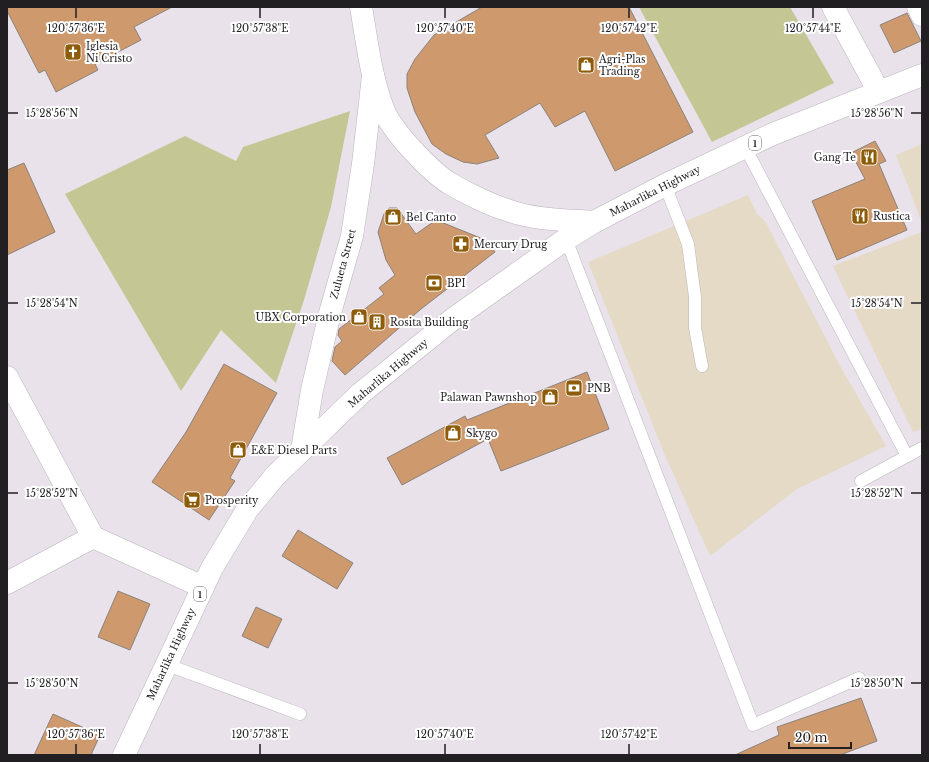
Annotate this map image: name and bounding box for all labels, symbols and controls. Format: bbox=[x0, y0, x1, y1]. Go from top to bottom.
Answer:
text: 120°57'36"E bbox=[47, 22, 105, 35]
text: 120°57'38"E bbox=[231, 22, 289, 35]
text: 120°57'40"E bbox=[416, 22, 474, 35]
text: 120°57'42"E bbox=[601, 22, 657, 35]
text: 120°57'44"E bbox=[785, 22, 841, 35]
place label: Iglesia Ni Cristo bbox=[86, 40, 133, 65]
church icon: Iglesia Ni Cristo bbox=[63, 42, 83, 62]
place label: Agri-Plas Trading bbox=[598, 53, 646, 78]
shop icon: Agri-Plas Trading bbox=[576, 55, 596, 75]
text: 15°28'56"N bbox=[26, 107, 78, 120]
text: 15°28'56"N bbox=[851, 107, 903, 120]
road number: 1 bbox=[749, 136, 761, 150]
restaurant icon: Gang Te bbox=[859, 147, 879, 167]
place label: Gang Te bbox=[814, 151, 856, 164]
street label: Maharlika Highway bbox=[607, 162, 703, 220]
restaurant icon: Rustica bbox=[850, 206, 870, 226]
shop icon: Bel Canto bbox=[383, 207, 403, 227]
place label: Rustica bbox=[873, 210, 911, 223]
place label: Bel Canto bbox=[406, 211, 457, 224]
street label: Zulueta Street bbox=[327, 227, 359, 301]
pharmacy icon: Mercury Drug bbox=[451, 234, 471, 254]
place label: Mercury Drug bbox=[474, 238, 548, 251]
bank icon: BPI bbox=[424, 273, 444, 293]
place label: BPI bbox=[447, 277, 466, 290]
text: 15°28'54"N bbox=[26, 297, 78, 310]
text: 15°28'54"N bbox=[851, 297, 903, 310]
shop icon: UBX Corporation bbox=[349, 307, 369, 327]
place label: UBX Corporation bbox=[255, 311, 346, 324]
building icon: Rosita Building bbox=[367, 312, 387, 332]
place label: Rosita Building bbox=[390, 316, 469, 329]
street label: Maharlika Highway bbox=[345, 335, 431, 410]
bank icon: PNB bbox=[564, 378, 584, 398]
place label: PNB bbox=[587, 382, 611, 395]
shop icon: Palawan Pawnshop bbox=[540, 387, 560, 407]
place label: Palawan Pawnshop bbox=[440, 391, 537, 404]
shop icon: Skygo bbox=[443, 423, 463, 443]
place label: Skygo bbox=[466, 427, 498, 440]
shop icon: E&E Diesel Parts bbox=[228, 440, 248, 460]
place label: E&E Diesel Parts bbox=[251, 444, 337, 457]
text: 15°28'52"N bbox=[26, 487, 78, 500]
text: 15°28'52"N bbox=[851, 487, 903, 500]
supermarket icon: Prosperity bbox=[182, 490, 202, 510]
place label: Prosperity bbox=[205, 494, 259, 507]
road number: 1 bbox=[194, 587, 206, 601]
street label: Maharlika Highway bbox=[144, 605, 198, 702]
text: 15°28'50"N bbox=[25, 677, 79, 690]
text: 15°28'50"N bbox=[850, 677, 904, 690]
scale bar bbox=[789, 724, 851, 750]
text: 120°57'36"E bbox=[47, 728, 105, 741]
text: 120°57'38"E bbox=[231, 728, 289, 741]
text: 120°57'40"E bbox=[416, 728, 474, 741]
text: 120°57'42"E bbox=[601, 728, 657, 741]
text: 20 m bbox=[795, 730, 827, 745]

